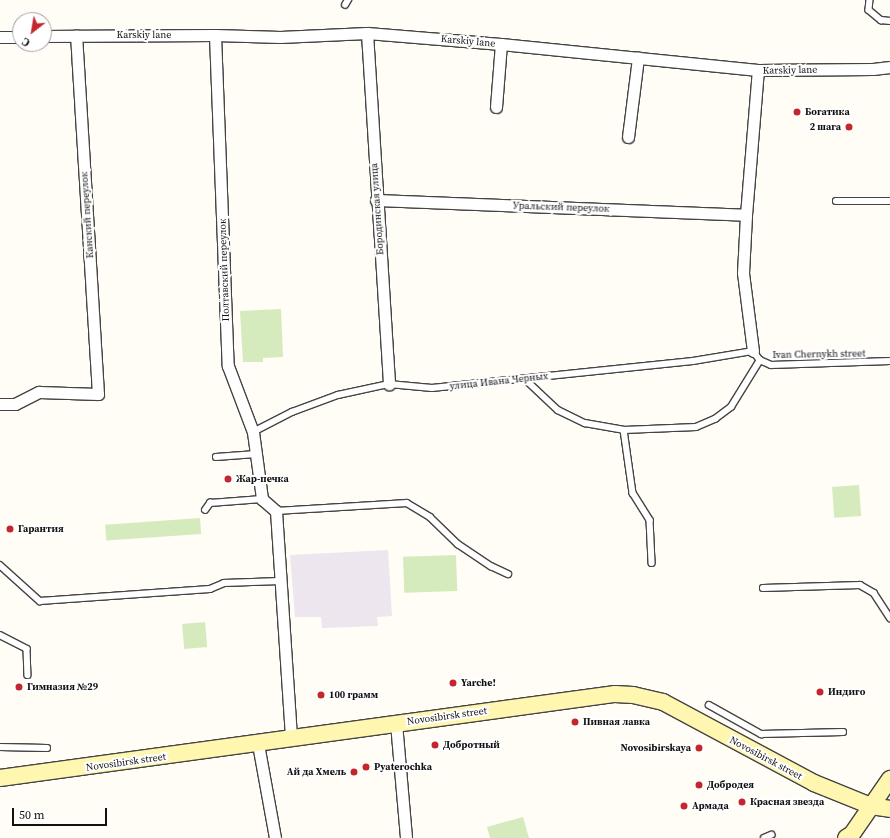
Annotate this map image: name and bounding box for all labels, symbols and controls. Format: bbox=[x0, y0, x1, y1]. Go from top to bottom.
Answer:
north arrow bbox=[12, 12, 52, 52]
street label: Karskiy lane bbox=[117, 29, 171, 41]
street label: Karskiy lane bbox=[440, 33, 496, 49]
text: С bbox=[19, 34, 33, 50]
street label: Karskiy lane bbox=[762, 64, 818, 76]
place label: Богатика bbox=[805, 106, 850, 118]
marker: Богатика bbox=[792, 107, 802, 117]
place label: 2 шага bbox=[810, 121, 841, 133]
marker: 2 шага bbox=[844, 122, 854, 132]
street label: Бородинская улица bbox=[368, 163, 386, 255]
street label: Канский переулок bbox=[78, 171, 96, 259]
street label: Уральский переулок bbox=[512, 199, 610, 215]
street label: Полтавский переулок bbox=[216, 218, 232, 322]
street label: Ivan Chernykh street bbox=[772, 347, 866, 361]
street label: улица Ивана Черных bbox=[449, 370, 549, 392]
place label: Жар-печка bbox=[236, 473, 289, 485]
marker: Жар-печка bbox=[223, 474, 233, 484]
place label: Гарантия bbox=[18, 523, 64, 535]
marker: Гарантия bbox=[5, 524, 15, 534]
place label: Yarche! bbox=[461, 677, 496, 689]
marker: Yarche! bbox=[448, 678, 458, 688]
place label: Гимназия №29 bbox=[27, 681, 98, 693]
marker: Гимназия №29 bbox=[14, 682, 24, 692]
place label: Индиго bbox=[828, 686, 865, 698]
marker: Индиго bbox=[815, 687, 825, 697]
place label: 100 грамм bbox=[329, 689, 378, 701]
marker: 100 грамм bbox=[316, 690, 326, 700]
street label: Novosibirsk street bbox=[406, 704, 488, 728]
place label: Пивная лавка bbox=[583, 716, 650, 728]
marker: Пивная лавка bbox=[570, 717, 580, 727]
street label: Novosibirsk street bbox=[728, 734, 804, 782]
place label: Добротный bbox=[443, 739, 500, 751]
marker: Добротный bbox=[430, 740, 440, 750]
place label: Novosibirskaya bbox=[621, 742, 691, 754]
marker: Novosibirskaya bbox=[694, 743, 704, 753]
street label: Novosibirsk street bbox=[85, 750, 167, 774]
place label: Pyaterochka bbox=[374, 761, 432, 773]
marker: Pyaterochka bbox=[361, 762, 371, 772]
place label: Ай да Хмель bbox=[287, 766, 346, 778]
marker: Ай да Хмель bbox=[349, 767, 359, 777]
place label: Добродея bbox=[707, 779, 754, 791]
marker: Добродея bbox=[694, 780, 704, 790]
place label: Красная звезда bbox=[750, 796, 824, 808]
marker: Красная звезда bbox=[737, 797, 747, 807]
scale bar bbox=[14, 800, 109, 826]
place label: Армада bbox=[692, 800, 729, 812]
marker: Армада bbox=[679, 801, 689, 811]
text: 50 m bbox=[19, 807, 45, 823]

